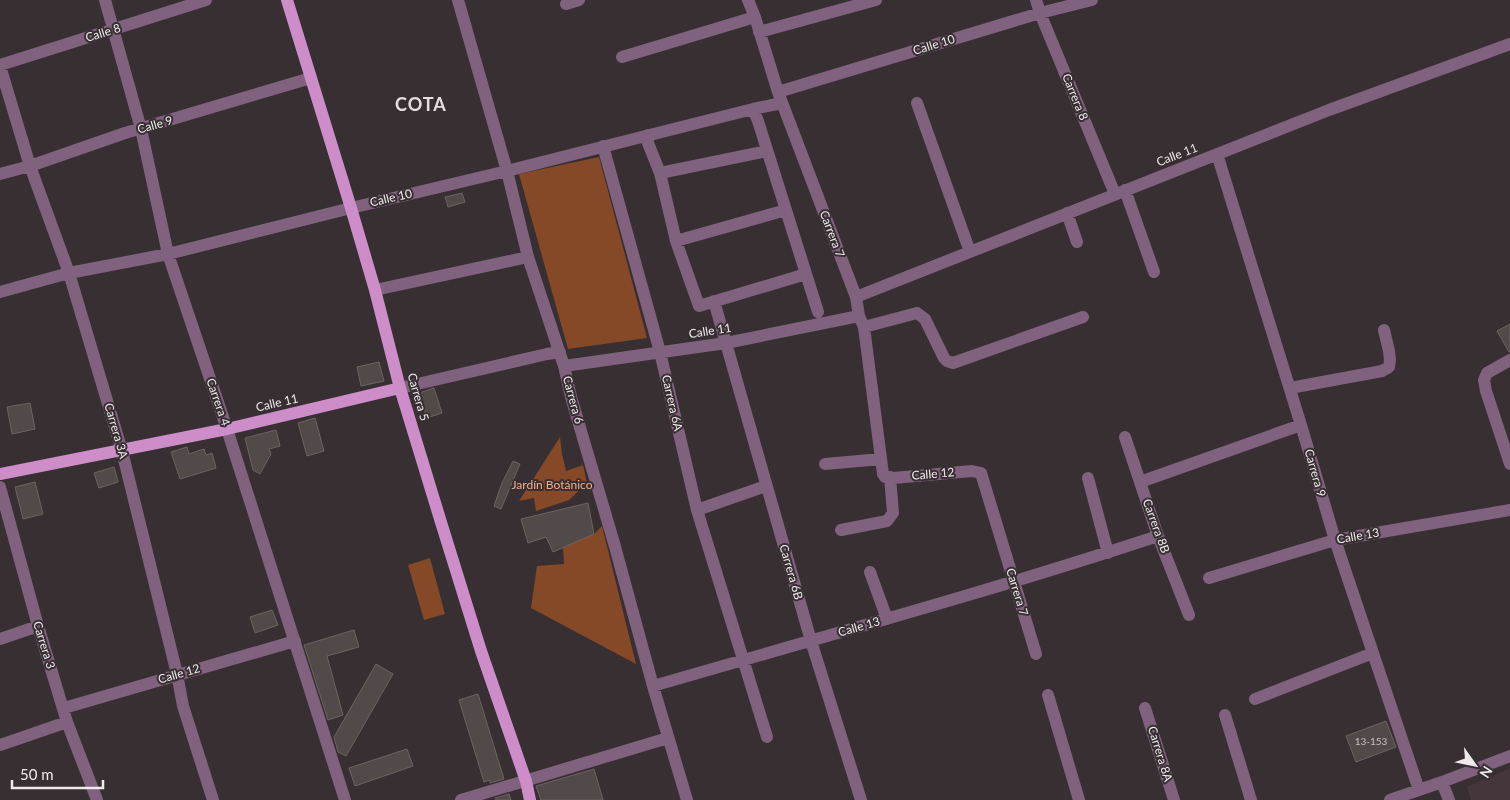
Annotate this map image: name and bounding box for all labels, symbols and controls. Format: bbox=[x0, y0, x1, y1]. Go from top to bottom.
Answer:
street label: Calle 8 bbox=[83, 20, 122, 45]
street label: Calle 10 bbox=[911, 31, 957, 58]
street label: Carrera 8 bbox=[1059, 71, 1092, 122]
district label: COTA bbox=[395, 93, 447, 115]
street label: Calle 9 bbox=[135, 112, 174, 137]
street label: Calle 11 bbox=[1154, 140, 1200, 169]
street label: Calle 10 bbox=[368, 185, 414, 210]
street label: Carrera 7 bbox=[817, 208, 848, 259]
street label: Calle 11 bbox=[688, 320, 732, 341]
street label: Carrera 5 bbox=[405, 371, 432, 423]
street label: Carrera 6A bbox=[659, 373, 686, 433]
street label: Carrera 6 bbox=[560, 374, 587, 426]
street label: Carrera 4 bbox=[203, 376, 234, 428]
street label: Calle 11 bbox=[254, 390, 300, 415]
street label: Carrera 3A bbox=[101, 401, 132, 461]
street label: Carrera 9 bbox=[1302, 447, 1329, 499]
street label: Calle 12 bbox=[911, 464, 955, 483]
park label: Jardín Botánico bbox=[512, 477, 593, 492]
street label: Carrera 8B bbox=[1140, 497, 1173, 555]
street label: Calle 13 bbox=[1335, 524, 1380, 547]
street label: Carrera 6B bbox=[776, 542, 807, 601]
street label: Carrera 7 bbox=[1003, 566, 1032, 618]
street label: Calle 13 bbox=[836, 613, 882, 640]
street label: Carrera 3 bbox=[30, 619, 59, 671]
street label: Calle 12 bbox=[156, 660, 202, 687]
street label: Carrera 8A bbox=[1145, 724, 1176, 784]
house number: 13-153 bbox=[1355, 735, 1388, 747]
north arrow bbox=[1450, 740, 1500, 790]
scale bar bbox=[12, 758, 104, 790]
text: N bbox=[1476, 763, 1496, 782]
text: 50 m bbox=[20, 765, 54, 783]

